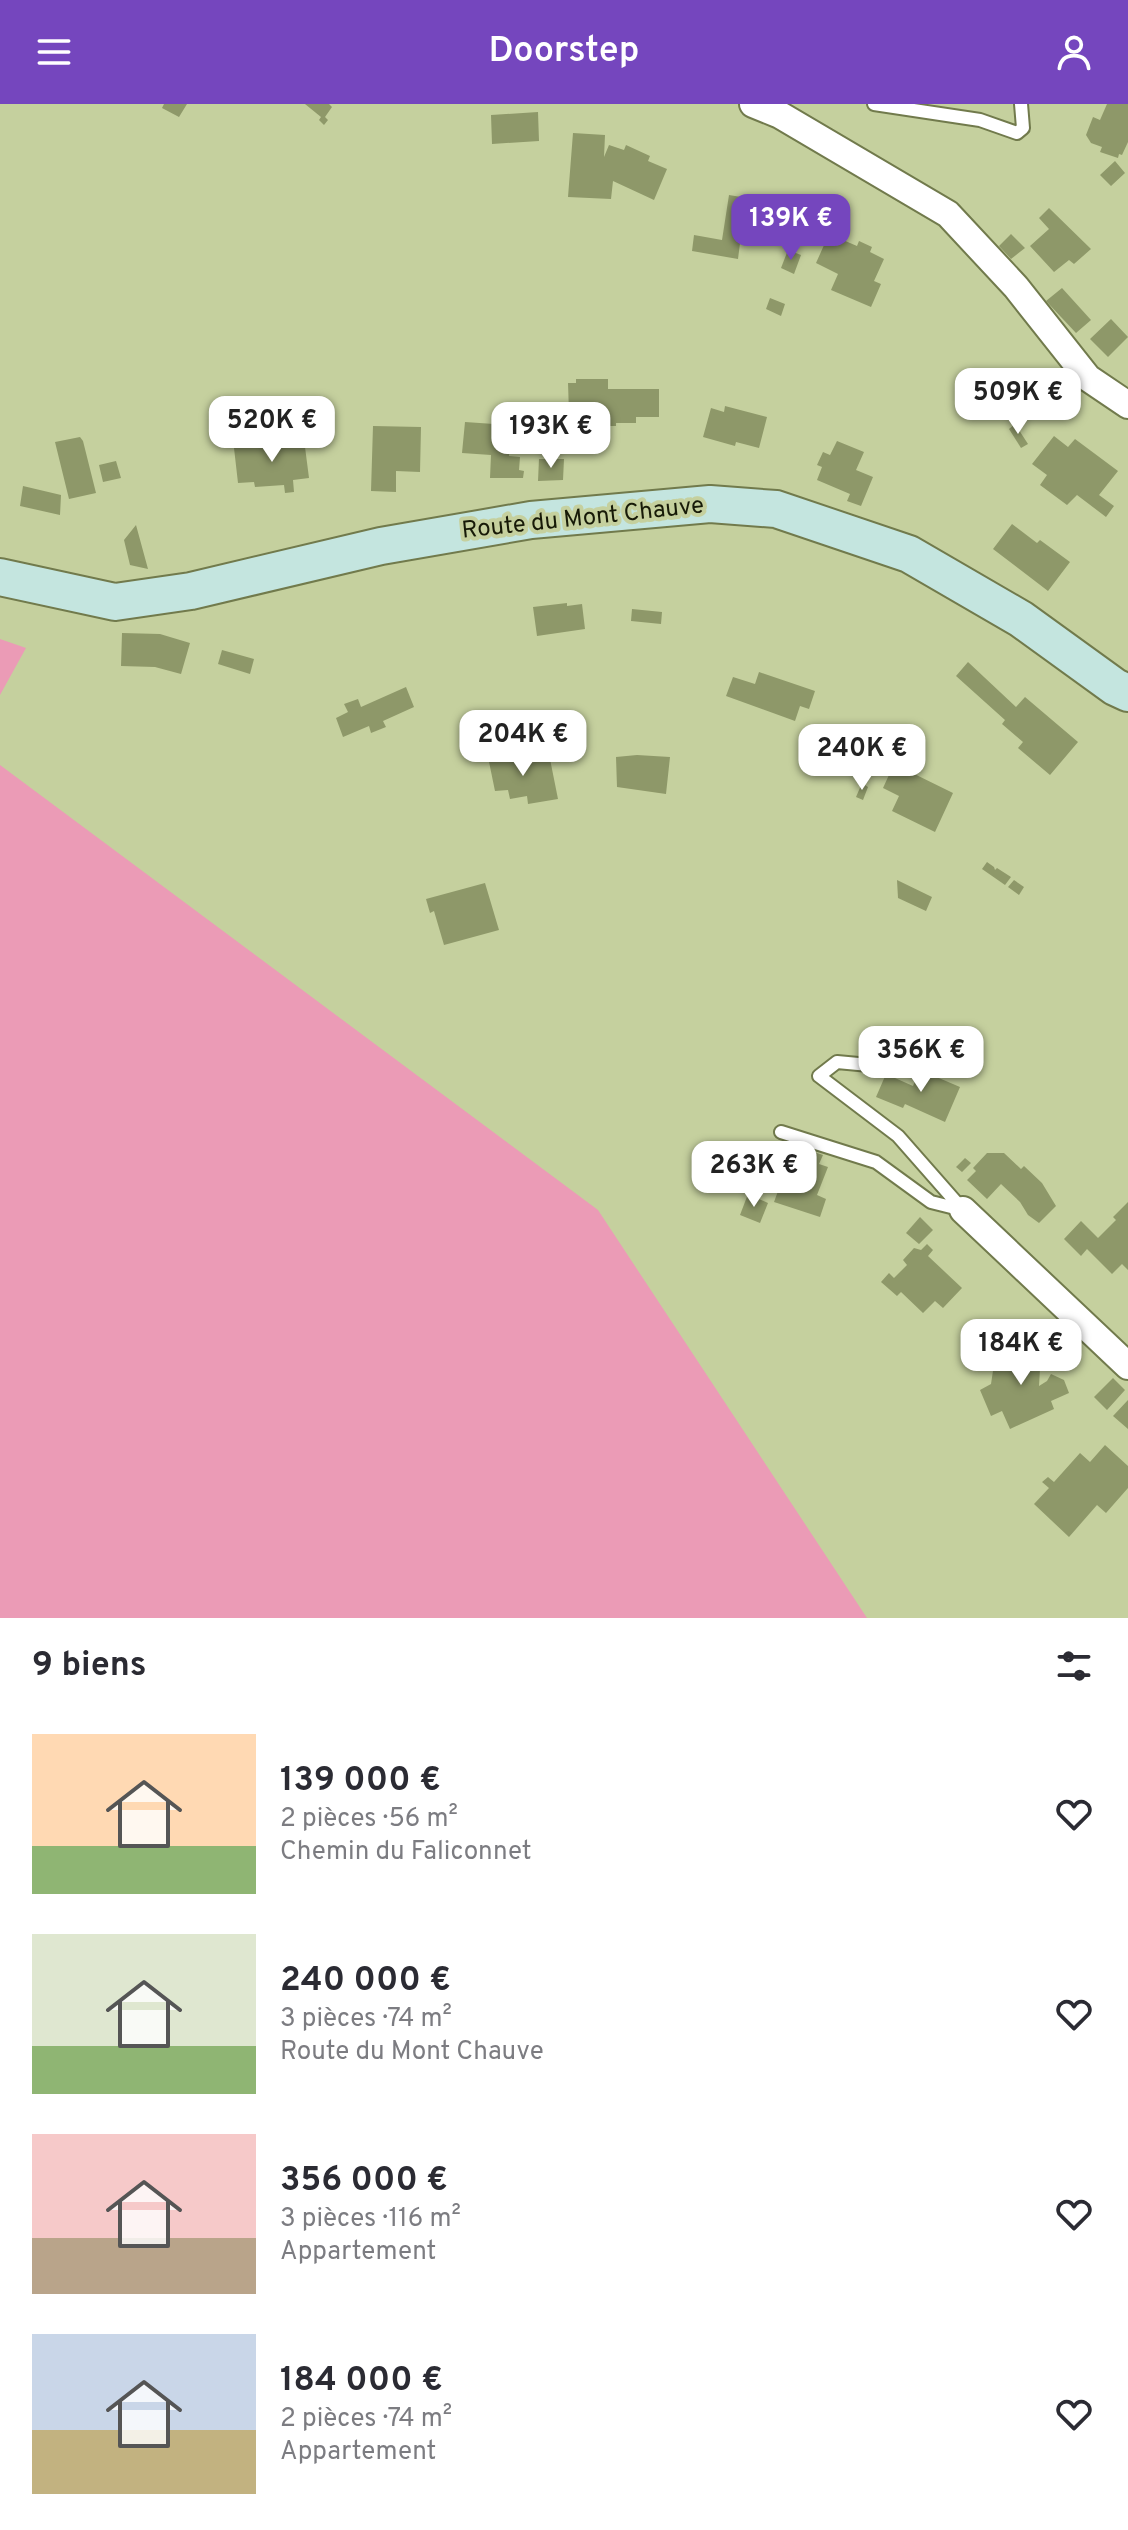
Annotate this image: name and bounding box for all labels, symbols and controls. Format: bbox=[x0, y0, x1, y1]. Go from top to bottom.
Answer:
text: Doorstep bbox=[488, 29, 640, 75]
icon: menu bbox=[32, 30, 76, 74]
icon: person bbox=[1052, 30, 1096, 74]
pin: 139K € bbox=[726, 194, 856, 262]
text: 139K € bbox=[749, 203, 833, 236]
pin: 509K € bbox=[953, 368, 1083, 436]
text: 509K € bbox=[973, 377, 1063, 410]
pin: 520K € bbox=[207, 396, 337, 464]
pin: 193K € bbox=[486, 402, 616, 470]
text: 520K € bbox=[227, 405, 317, 438]
text: 193K € bbox=[509, 411, 593, 444]
street label: Route du Mont Chauve bbox=[460, 491, 706, 547]
pin: 204K € bbox=[458, 710, 588, 778]
text: 204K € bbox=[477, 719, 569, 752]
pin: 240K € bbox=[797, 724, 927, 792]
text: 240K € bbox=[816, 733, 908, 766]
pin: 356K € bbox=[856, 1026, 986, 1094]
text: 356K € bbox=[877, 1035, 965, 1068]
pin: 263K € bbox=[689, 1141, 819, 1209]
text: 263K € bbox=[710, 1150, 798, 1183]
pin: 184K € bbox=[956, 1319, 1086, 1387]
text: 184K € bbox=[979, 1328, 1063, 1361]
icon: filters bbox=[1052, 1644, 1096, 1688]
text: 9 biens bbox=[32, 1645, 147, 1688]
text: 139 000 € bbox=[280, 1760, 441, 1803]
icon: home bbox=[96, 1766, 192, 1862]
icon: heart bbox=[1052, 1792, 1096, 1836]
text: 2 pièces · 56 m² bbox=[280, 1803, 458, 1836]
text: Chemin du Faliconnet bbox=[280, 1836, 532, 1869]
text: 240 000 € bbox=[280, 1960, 451, 2003]
icon: home bbox=[96, 1966, 192, 2062]
icon: heart bbox=[1052, 1992, 1096, 2036]
text: 3 pièces · 74 m² bbox=[280, 2003, 452, 2036]
text: Route du Mont Chauve bbox=[280, 2036, 544, 2069]
text: 356 000 € bbox=[280, 2160, 448, 2203]
icon: home bbox=[96, 2166, 192, 2262]
icon: heart bbox=[1052, 2192, 1096, 2236]
text: 3 pièces · 116 m² bbox=[280, 2203, 461, 2236]
text: Appartement bbox=[280, 2236, 436, 2269]
text: 184 000 € bbox=[280, 2360, 443, 2403]
icon: home bbox=[96, 2366, 192, 2462]
icon: heart bbox=[1052, 2392, 1096, 2436]
text: 2 pièces · 74 m² bbox=[280, 2403, 452, 2436]
text: Appartement bbox=[280, 2436, 436, 2469]

